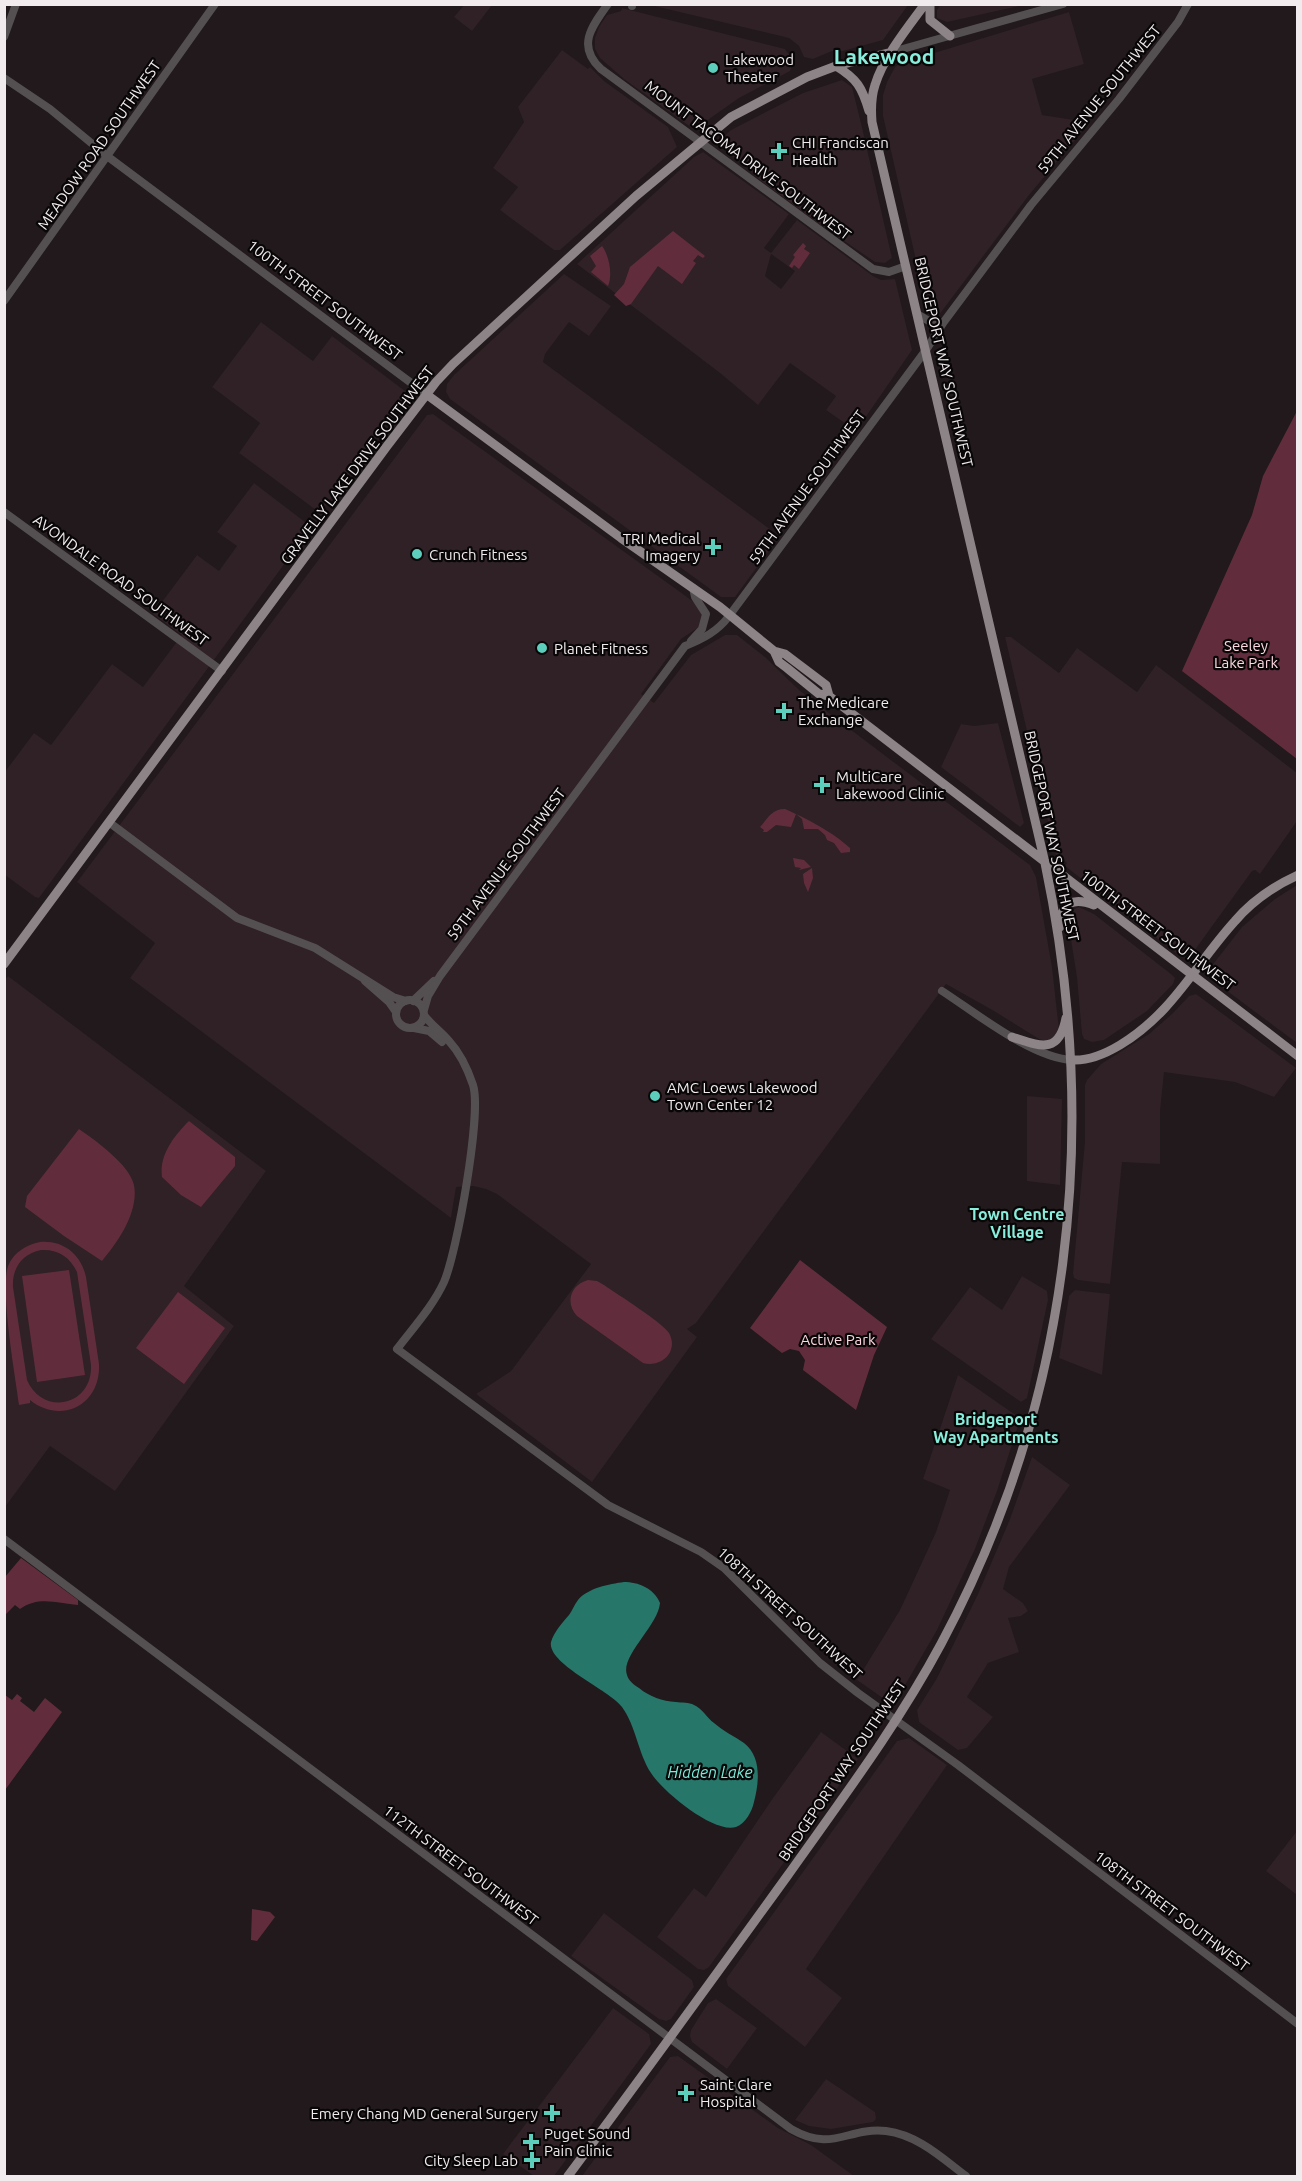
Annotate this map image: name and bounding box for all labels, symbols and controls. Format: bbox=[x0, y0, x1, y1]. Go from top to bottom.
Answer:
street label: 59TH AVENUE SOUTHWEST bbox=[1034, 21, 1164, 177]
district label: Lakewood bbox=[834, 44, 934, 68]
place label: Lakewood Theater bbox=[725, 51, 794, 85]
street label: MEADOW ROAD SOUTHWEST bbox=[34, 57, 164, 233]
marker: Lakewood Theater bbox=[706, 61, 720, 75]
street label: MOUNT TACOMA DRIVE SOUTHWEST bbox=[642, 77, 855, 243]
place label: CHI Franciscan Health bbox=[792, 134, 889, 168]
marker: CHI Franciscan Health bbox=[770, 142, 788, 160]
street label: 100TH STREET SOUTHWEST bbox=[245, 236, 406, 364]
street label: BRIDGEPORT WAY SOUTHWEST bbox=[912, 255, 977, 469]
street label: GRAVELLY LAKE DRIVE SOUTHWEST bbox=[277, 362, 437, 567]
street label: 59TH AVENUE SOUTHWEST bbox=[746, 406, 869, 567]
street label: AVONDALE ROAD SOUTHWEST bbox=[30, 511, 212, 650]
place label: TRI Medical Imagery bbox=[623, 530, 700, 564]
marker: TRI Medical Imagery bbox=[704, 538, 722, 556]
place label: Crunch Fitness bbox=[429, 546, 527, 563]
marker: Crunch Fitness bbox=[410, 547, 424, 561]
park label: Seeley Lake Park bbox=[1214, 637, 1279, 671]
place label: Planet Fitness bbox=[554, 640, 648, 657]
marker: Planet Fitness bbox=[535, 641, 549, 655]
place label: The Medicare Exchange bbox=[798, 694, 889, 728]
marker: The Medicare Exchange bbox=[775, 702, 793, 720]
street label: BRIDGEPORT WAY SOUTHWEST bbox=[1021, 729, 1083, 944]
place label: MultiCare Lakewood Clinic bbox=[836, 768, 944, 802]
marker: MultiCare Lakewood Clinic bbox=[813, 776, 831, 794]
street label: 59TH AVENUE SOUTHWEST bbox=[443, 784, 569, 943]
street label: 100TH STREET SOUTHWEST bbox=[1078, 866, 1239, 994]
place label: AMC Loews Lakewood Town Center 12 bbox=[667, 1079, 818, 1113]
marker: AMC Loews Lakewood Town Center 12 bbox=[648, 1089, 662, 1103]
district label: Town Centre Village bbox=[970, 1205, 1064, 1241]
park label: Active Park bbox=[800, 1331, 876, 1348]
district label: Bridgeport Way Apartments bbox=[933, 1410, 1059, 1446]
street label: 108TH STREET SOUTHWEST bbox=[714, 1544, 866, 1683]
street label: BRIDGEPORT WAY SOUTHWEST bbox=[775, 1676, 909, 1864]
water label: Hidden Lake bbox=[667, 1763, 753, 1781]
street label: 112TH STREET SOUTHWEST bbox=[381, 1801, 542, 1929]
street label: 108TH STREET SOUTHWEST bbox=[1092, 1847, 1253, 1975]
place label: Saint Clare Hospital bbox=[700, 2076, 772, 2110]
marker: Saint Clare Hospital bbox=[677, 2084, 695, 2102]
marker: Emery Chang MD General Surgery bbox=[543, 2104, 561, 2122]
place label: Emery Chang MD General Surgery bbox=[310, 2105, 538, 2122]
place label: Puget Sound Pain Clinic bbox=[544, 2125, 630, 2159]
marker: Puget Sound Pain Clinic bbox=[522, 2133, 540, 2151]
marker: City Sleep Lab bbox=[523, 2151, 541, 2169]
place label: City Sleep Lab bbox=[424, 2152, 518, 2169]

